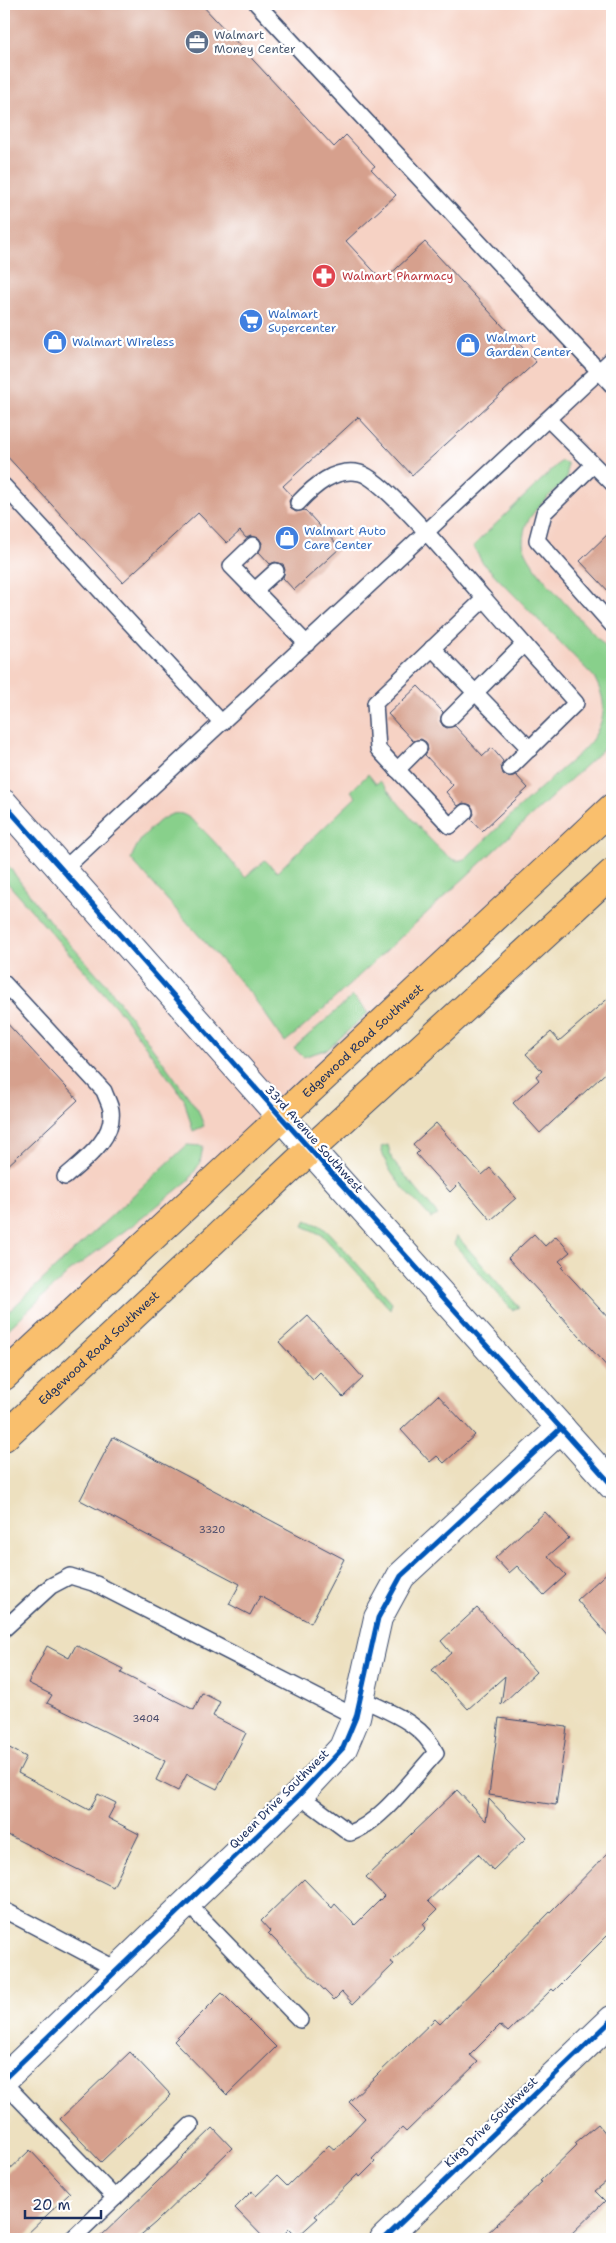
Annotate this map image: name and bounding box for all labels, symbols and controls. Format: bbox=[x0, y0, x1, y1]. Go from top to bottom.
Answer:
place label: Walmart Money Center bbox=[214, 27, 296, 57]
office icon: Walmart Money Center bbox=[184, 29, 210, 55]
pharmacy icon: Walmart Pharmacy bbox=[311, 263, 337, 289]
place label: Walmart Pharmacy bbox=[342, 268, 453, 284]
place label: Walmart Supercenter bbox=[268, 306, 337, 336]
supermarket icon: Walmart Supercenter bbox=[238, 308, 264, 334]
shop icon: Walmart Wireless bbox=[42, 329, 68, 355]
place label: Walmart Garden Center bbox=[486, 330, 572, 360]
shop icon: Walmart Garden Center bbox=[455, 332, 481, 358]
place label: Walmart Wireless bbox=[72, 334, 174, 350]
place label: Walmart Auto Care Center bbox=[304, 523, 386, 553]
shop icon: Walmart Auto Care Center bbox=[274, 525, 300, 551]
street label: Edgewood Road Southwest bbox=[299, 980, 427, 1101]
street label: 33rd Avenue Southwest bbox=[261, 1082, 367, 1196]
street label: Edgewood Road Southwest bbox=[35, 1287, 163, 1409]
house number: 3320 bbox=[199, 1523, 225, 1536]
house number: 3404 bbox=[132, 1712, 160, 1725]
street label: Queen Drive Southwest bbox=[226, 1746, 332, 1852]
street label: King Drive Southwest bbox=[441, 2073, 541, 2171]
scale bar bbox=[25, 2188, 101, 2220]
text: 20 m bbox=[32, 2195, 71, 2215]

